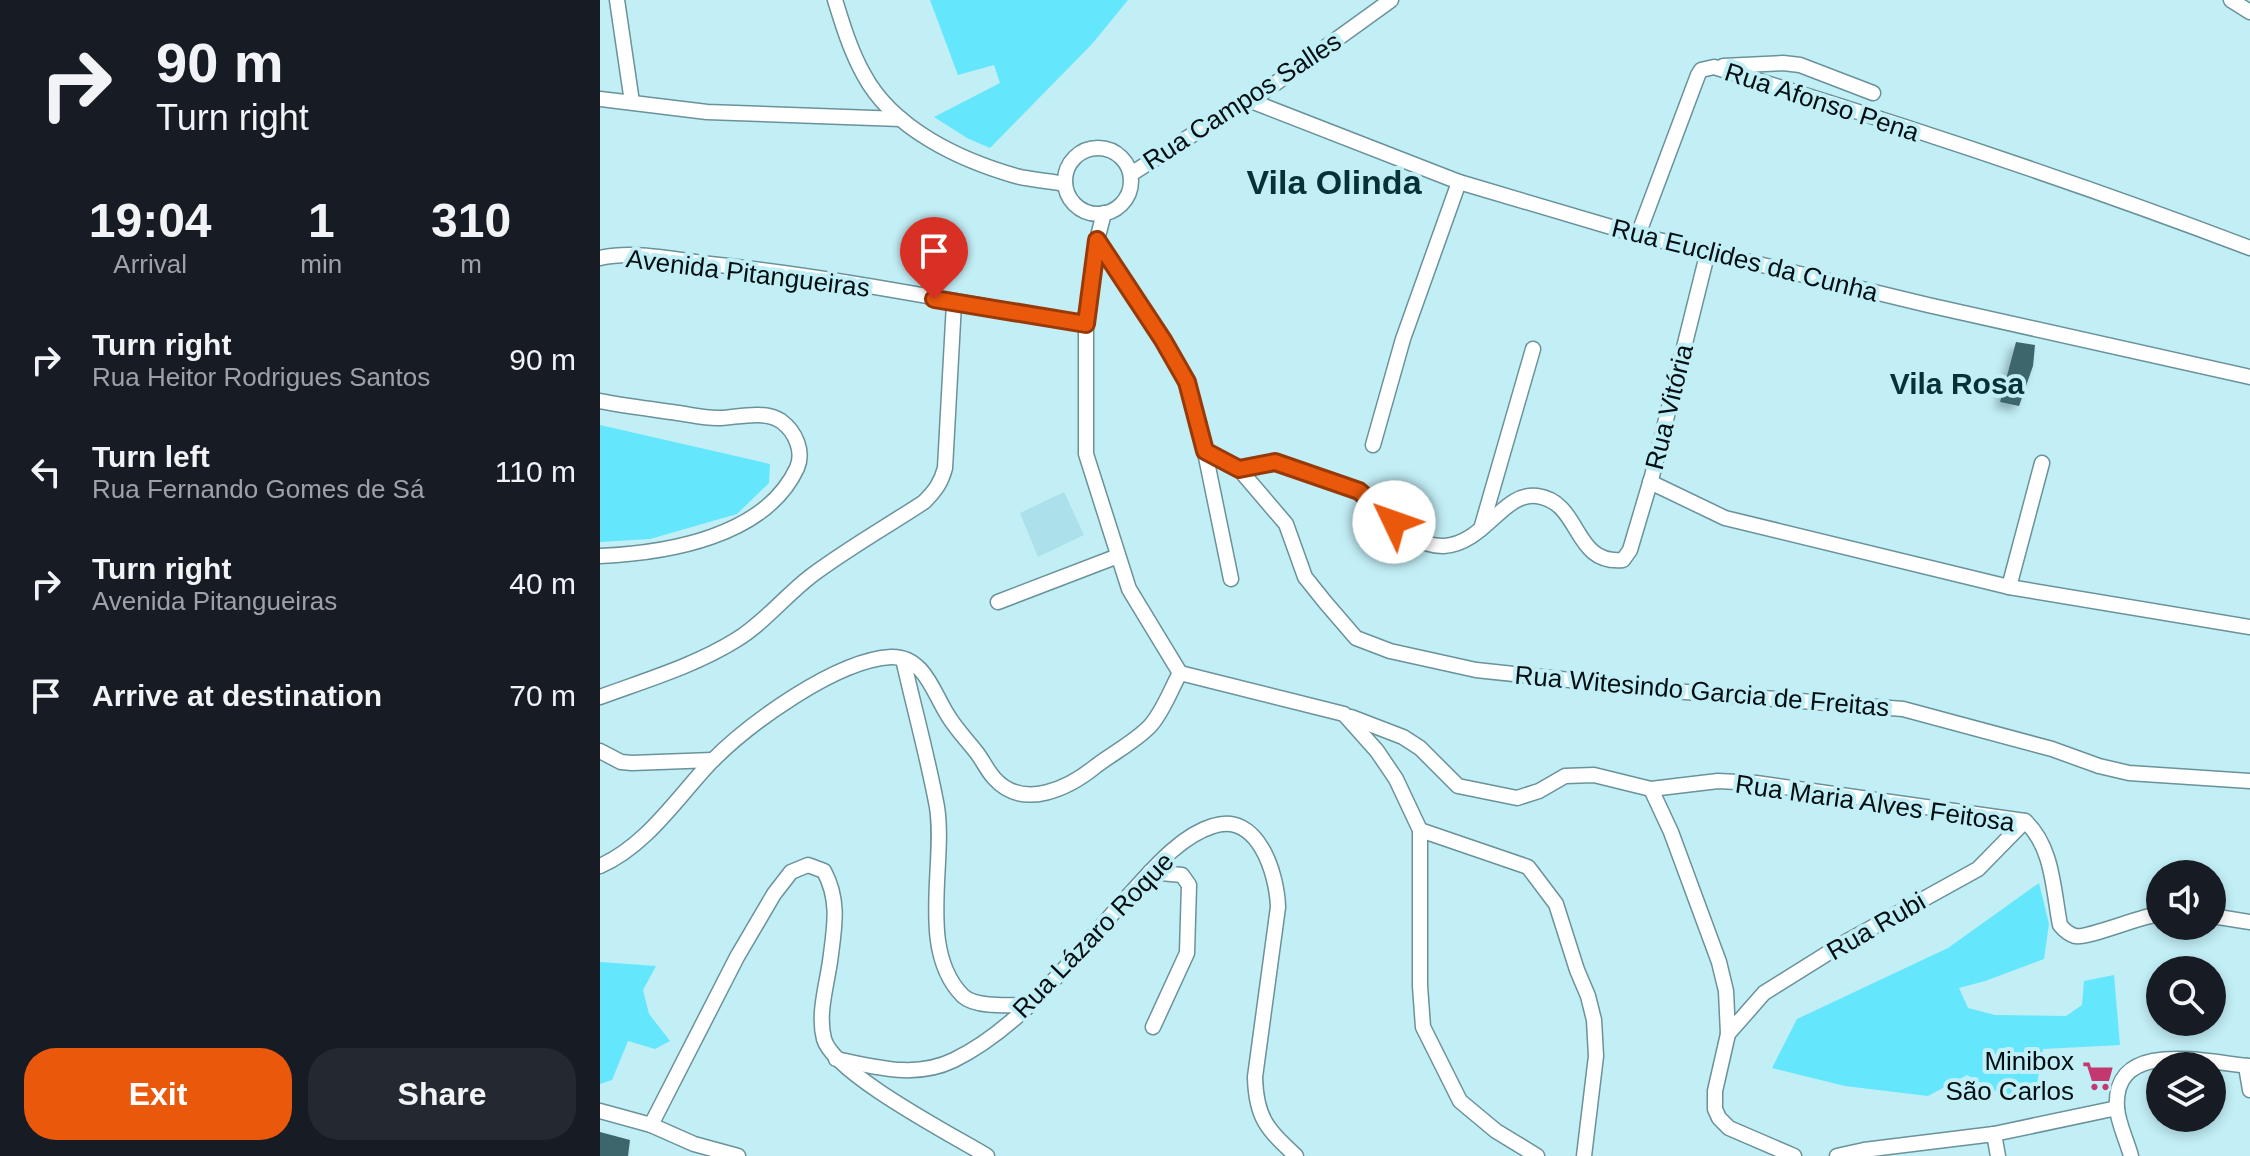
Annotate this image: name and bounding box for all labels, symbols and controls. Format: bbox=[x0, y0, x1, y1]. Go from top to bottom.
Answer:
street label: Rua Campos Salles bbox=[1137, 26, 1347, 176]
text: 90 m bbox=[156, 31, 284, 94]
icon: right bbox=[24, 32, 128, 136]
street label: Rua Afonso Pena bbox=[1721, 56, 1923, 148]
text: Turn right bbox=[156, 97, 309, 138]
district label: Vila Olinda bbox=[1246, 163, 1423, 201]
text: 19:04 bbox=[89, 194, 212, 247]
text: 1 bbox=[308, 194, 335, 247]
text: 310 bbox=[431, 194, 511, 247]
street label: Rua Euclides da Cunha bbox=[1609, 212, 1882, 308]
pin bbox=[900, 217, 968, 299]
icon: arrive bbox=[912, 229, 956, 273]
street label: Avenida Pitangueiras bbox=[624, 243, 872, 303]
text: Arrival bbox=[113, 249, 187, 279]
text: min bbox=[300, 249, 342, 279]
text: m bbox=[460, 249, 482, 279]
text: Turn right bbox=[92, 328, 231, 361]
icon: right bbox=[24, 338, 68, 382]
street label: Rua Vitória bbox=[1639, 341, 1699, 473]
text: 90 m bbox=[509, 343, 576, 376]
text: Rua Heitor Rodrigues Santos bbox=[92, 362, 430, 392]
district label: Vila Rosa bbox=[1890, 367, 2025, 400]
text: Turn left bbox=[92, 440, 210, 473]
icon: left bbox=[24, 450, 68, 494]
text: 110 m bbox=[495, 455, 576, 488]
text: Rua Fernando Gomes de Sá bbox=[92, 474, 424, 504]
position arrow bbox=[1352, 480, 1436, 564]
text: Turn right bbox=[92, 552, 231, 585]
icon: right bbox=[24, 562, 68, 606]
text: 40 m bbox=[509, 567, 576, 600]
text: Avenida Pitangueiras bbox=[92, 586, 337, 616]
street label: Rua Witesindo Garcia de Freitas bbox=[1514, 660, 1890, 722]
icon: arrive bbox=[24, 674, 68, 718]
text: Arrive at destination bbox=[92, 679, 382, 712]
text: 70 m bbox=[509, 679, 576, 712]
street label: Rua Maria Alves Feitosa bbox=[1733, 769, 2017, 838]
street label: Rua Lázaro Roque bbox=[1006, 846, 1180, 1024]
map controls bbox=[2146, 860, 2226, 1132]
button: sound bbox=[2146, 860, 2226, 940]
street label: Rua Rubi bbox=[1822, 886, 1930, 966]
button: search bbox=[2146, 956, 2226, 1036]
place label: Minibox São Carlos bbox=[1945, 1046, 2074, 1106]
button: Exit bbox=[24, 1048, 292, 1140]
button: Share bbox=[308, 1048, 576, 1140]
button: layers bbox=[2146, 1052, 2226, 1132]
supermarket icon: Minibox São Carlos bbox=[2081, 1059, 2115, 1093]

